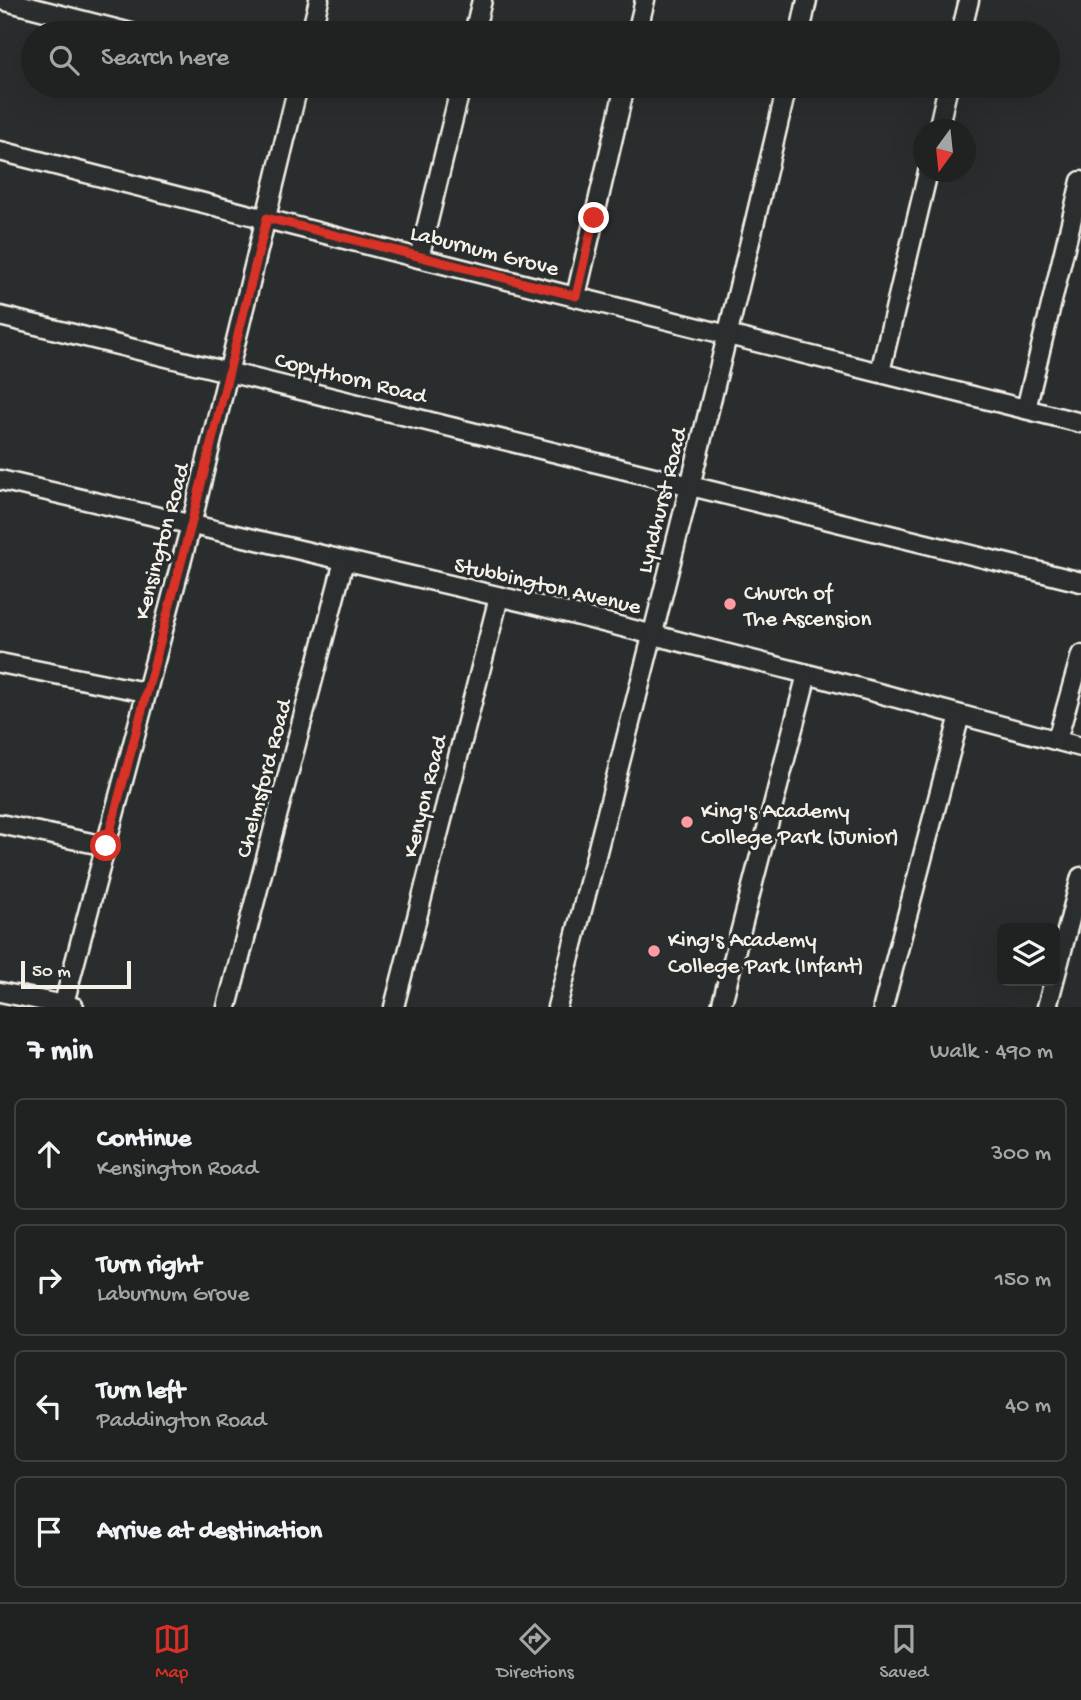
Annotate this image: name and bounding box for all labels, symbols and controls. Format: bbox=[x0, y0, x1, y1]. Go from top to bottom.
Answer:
search box bbox=[21, 21, 1060, 98]
icon: search bbox=[45, 41, 83, 79]
text: Search here bbox=[101, 44, 229, 75]
north arrow bbox=[913, 119, 976, 182]
route end bbox=[578, 202, 609, 233]
street label: Laburnum Grove bbox=[407, 221, 562, 284]
street label: Copythorn Road bbox=[271, 347, 430, 412]
street label: Lyndhurst Road bbox=[632, 424, 695, 576]
street label: Kensington Road bbox=[130, 459, 198, 623]
street label: Stubbington Avenue bbox=[451, 553, 644, 622]
place label: Church of The Ascension bbox=[742, 581, 872, 634]
marker: Church of The Ascension bbox=[722, 596, 738, 612]
street label: Chelmsford Road bbox=[231, 695, 300, 861]
street label: Kenyon Road bbox=[398, 731, 455, 861]
place label: King's Academy College Park (Junior) bbox=[701, 799, 899, 852]
marker: King's Academy College Park (Junior) bbox=[679, 814, 695, 830]
route start bbox=[90, 830, 121, 861]
map controls bbox=[997, 923, 1060, 986]
button: layers bbox=[997, 923, 1060, 986]
place label: King's Academy College Park (Infant) bbox=[668, 928, 864, 981]
marker: King's Academy College Park (Infant) bbox=[646, 943, 662, 959]
scale bar bbox=[21, 958, 131, 990]
text: 50 m bbox=[32, 961, 71, 984]
text: 7 min bbox=[28, 1035, 93, 1070]
text: Walk · 490 m bbox=[930, 1039, 1053, 1066]
text: Continue bbox=[97, 1125, 191, 1156]
icon: ahead bbox=[30, 1135, 68, 1173]
text: 300 m bbox=[991, 1141, 1051, 1168]
text: Kensington Road bbox=[97, 1156, 258, 1183]
text: Turn right bbox=[97, 1251, 201, 1282]
icon: right bbox=[30, 1261, 68, 1299]
text: 150 m bbox=[995, 1267, 1051, 1294]
text: Laburnum Grove bbox=[97, 1282, 249, 1309]
text: Turn left bbox=[97, 1377, 185, 1408]
icon: left bbox=[30, 1387, 68, 1425]
text: 40 m bbox=[1005, 1393, 1051, 1420]
text: Paddington Road bbox=[97, 1408, 266, 1435]
icon: arrive bbox=[30, 1513, 68, 1551]
text: Arrive at destination bbox=[97, 1517, 322, 1548]
tab: Map bbox=[153, 1620, 191, 1685]
tab: Directions bbox=[497, 1620, 574, 1685]
tab: Saved bbox=[879, 1620, 928, 1685]

